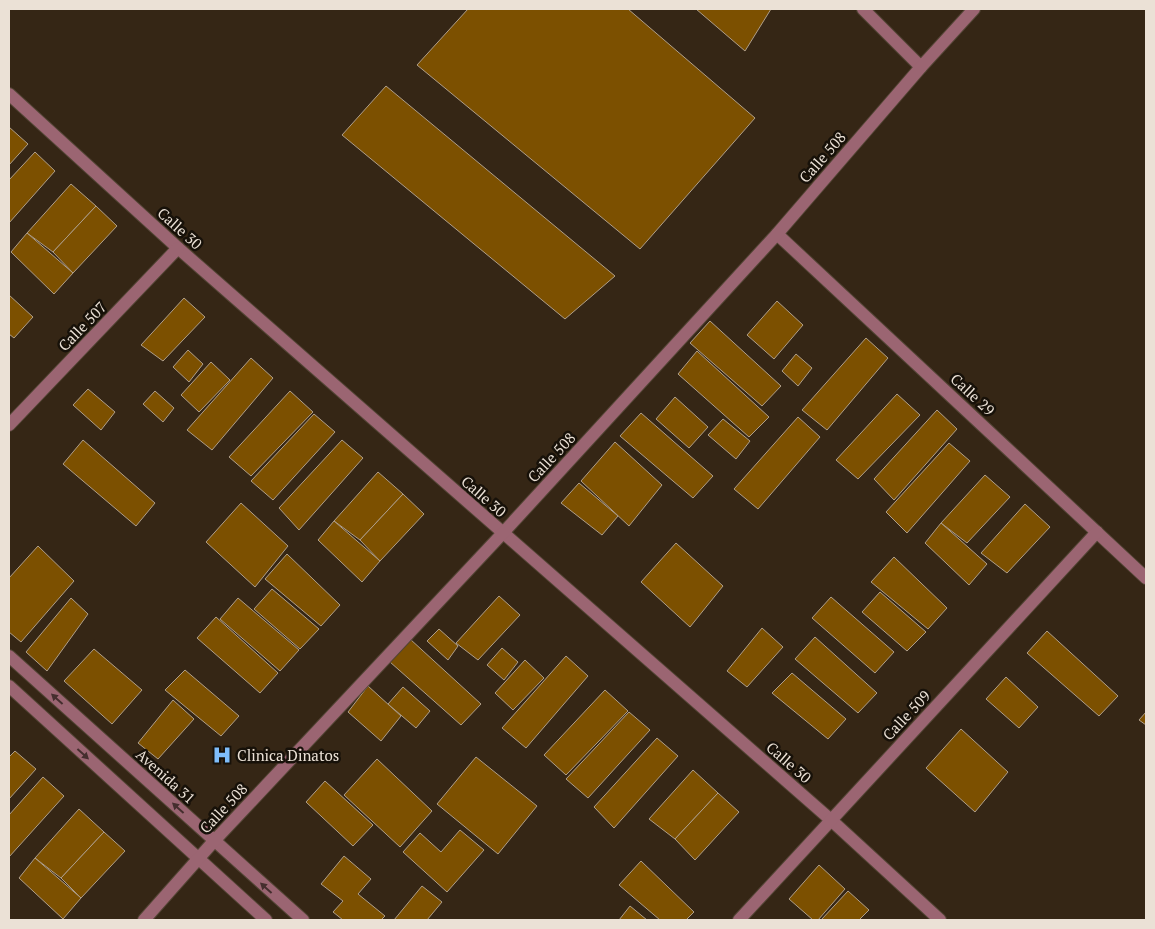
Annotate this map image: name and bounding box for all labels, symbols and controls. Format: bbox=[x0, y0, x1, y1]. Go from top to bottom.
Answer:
street label: Calle 508 bbox=[794, 127, 850, 187]
street label: Calle 30 bbox=[153, 203, 207, 253]
street label: Calle 507 bbox=[53, 297, 111, 355]
street label: Calle 29 bbox=[947, 368, 999, 420]
street label: Calle 508 bbox=[523, 428, 579, 486]
street label: Calle 30 bbox=[457, 471, 511, 521]
street label: Calle 509 bbox=[878, 686, 934, 744]
one-way arrow bbox=[50, 694, 63, 705]
street label: Calle 30 bbox=[762, 737, 816, 787]
street label: Avenida 31 bbox=[132, 744, 200, 808]
hospital icon: Clinica Dinatos bbox=[211, 744, 233, 766]
place label: Clinica Dinatos bbox=[237, 745, 339, 765]
one-way arrow bbox=[77, 748, 89, 760]
street label: Calle 508 bbox=[195, 779, 251, 837]
one-way arrow bbox=[171, 803, 184, 814]
one-way arrow bbox=[261, 882, 273, 894]

